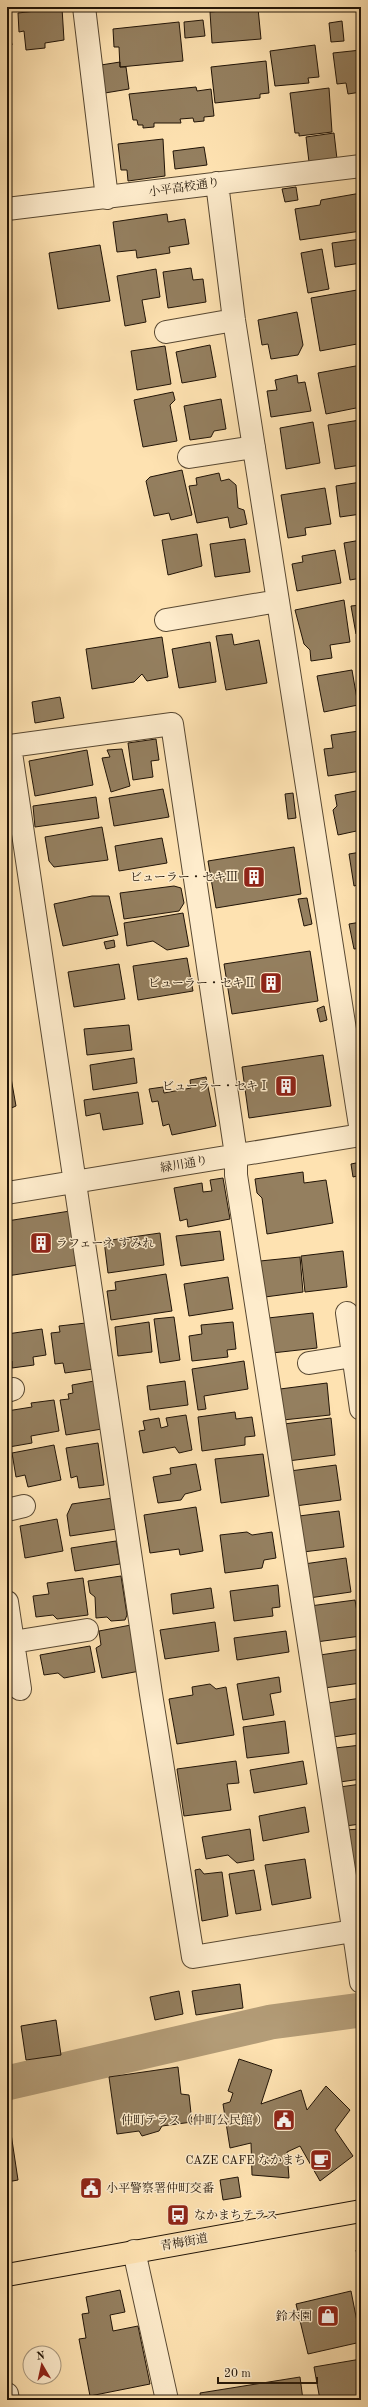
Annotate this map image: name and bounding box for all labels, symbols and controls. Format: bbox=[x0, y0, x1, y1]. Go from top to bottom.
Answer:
street label: 小平高校通り bbox=[147, 175, 221, 199]
building icon: ビューラー・セキⅢ bbox=[241, 864, 267, 890]
place label: ビューラー・セキⅢ bbox=[130, 871, 238, 884]
building icon: ビューラー・セキⅡ bbox=[258, 970, 284, 996]
place label: ビューラー・セキⅡ bbox=[148, 977, 256, 990]
building icon: ビューラー・セキⅠ bbox=[273, 1073, 299, 1099]
place label: ビューラー・セキⅠ bbox=[162, 1080, 270, 1093]
street label: 緑川通り bbox=[159, 1153, 209, 1175]
building icon: ラフェーネ すみれ bbox=[28, 1230, 54, 1256]
place label: ラフェーネ すみれ bbox=[56, 1237, 154, 1250]
public building icon: 仲町テラス（仲町公民館 ） bbox=[271, 2107, 297, 2133]
place label: 仲町テラス（仲町公民館 ） bbox=[121, 2113, 268, 2127]
cafe icon: CAZE CAFE なかまち bbox=[308, 2147, 334, 2173]
place label: CAZE CAFE なかまち bbox=[186, 2154, 306, 2167]
public building icon: 小平警察署仲町交番 bbox=[78, 2175, 104, 2201]
place label: 小平警察署仲町交番 bbox=[106, 2181, 214, 2195]
bus stop icon: なかまちテラス bbox=[165, 2202, 191, 2228]
place label: なかまちテラス bbox=[194, 2209, 278, 2222]
street label: 青梅街道 bbox=[159, 2231, 209, 2253]
shop icon: 鈴木園 bbox=[315, 2303, 341, 2329]
place label: 鈴木園 bbox=[275, 2309, 312, 2323]
north arrow bbox=[22, 2345, 62, 2385]
text: N bbox=[36, 2350, 46, 2363]
scale bar bbox=[218, 2359, 317, 2385]
text: 20 m bbox=[224, 2368, 251, 2380]

